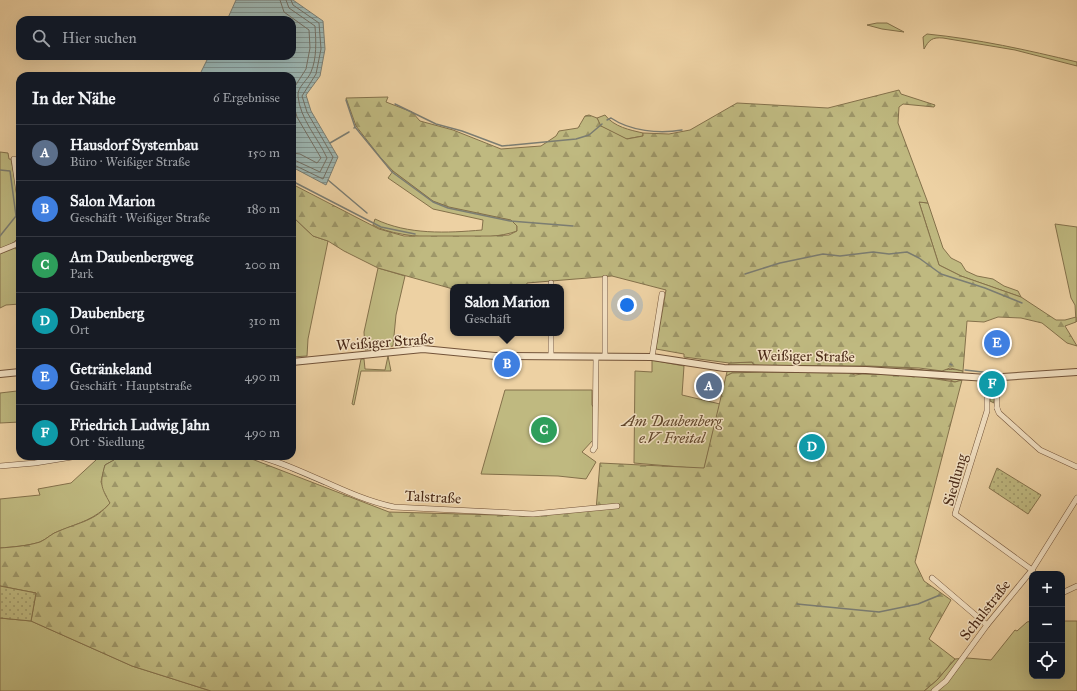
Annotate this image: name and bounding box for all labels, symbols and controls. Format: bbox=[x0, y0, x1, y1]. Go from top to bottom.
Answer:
search box bbox=[16, 16, 296, 60]
icon: search bbox=[30, 27, 52, 49]
text: Hier suchen bbox=[62, 29, 137, 47]
text: In der Nähe bbox=[32, 88, 116, 109]
text: 6 Ergebnisse bbox=[213, 90, 280, 106]
text: Hausdorf Systembau bbox=[70, 136, 199, 154]
text: A bbox=[41, 145, 49, 161]
text: 150 m bbox=[248, 145, 280, 161]
text: Büro · Weißiger Straße bbox=[70, 154, 190, 170]
text: Salon Marion bbox=[70, 192, 155, 210]
text: B bbox=[41, 201, 49, 217]
text: 180 m bbox=[247, 201, 280, 217]
text: Geschäft · Weißiger Straße bbox=[70, 210, 210, 226]
text: Am Daubenbergweg bbox=[70, 248, 193, 266]
text: C bbox=[41, 257, 49, 273]
text: 200 m bbox=[245, 257, 280, 273]
text: Park bbox=[70, 266, 94, 282]
popup bbox=[450, 284, 564, 336]
text: Salon Marion bbox=[464, 293, 550, 311]
your location bbox=[617, 295, 637, 315]
text: Daubenberg bbox=[70, 304, 144, 322]
text: Geschäft bbox=[464, 311, 511, 327]
text: D bbox=[40, 313, 50, 329]
text: 310 m bbox=[248, 313, 280, 329]
text: Ort bbox=[70, 322, 89, 338]
pin: E bbox=[984, 328, 1010, 358]
street label: Weißiger Straße bbox=[336, 330, 434, 354]
street label: Weißiger Straße bbox=[757, 346, 855, 366]
pin: B bbox=[494, 349, 520, 379]
text: Getränkeland bbox=[70, 360, 152, 378]
text: E bbox=[40, 369, 50, 385]
text: 490 m bbox=[244, 369, 280, 385]
pin: F bbox=[979, 369, 1005, 399]
pin: A bbox=[696, 371, 722, 401]
text: Geschäft · Hauptstraße bbox=[70, 378, 192, 394]
park label: Am Daubenberg e.V. Freital bbox=[620, 412, 723, 447]
pin: C bbox=[531, 415, 557, 445]
text: Friedrich Ludwig Jahn bbox=[70, 416, 210, 434]
text: F bbox=[41, 425, 49, 441]
text: 490 m bbox=[244, 425, 280, 441]
pin: D bbox=[799, 432, 825, 462]
text: Ort · Siedlung bbox=[70, 434, 144, 450]
street label: Siedlung bbox=[939, 451, 971, 508]
street label: Talstraße bbox=[404, 487, 462, 507]
map controls bbox=[1029, 571, 1065, 679]
button: + bbox=[1029, 571, 1065, 607]
street label: Schulstraße bbox=[956, 576, 1014, 644]
button: − bbox=[1029, 607, 1065, 643]
button: locate bbox=[1029, 643, 1065, 679]

